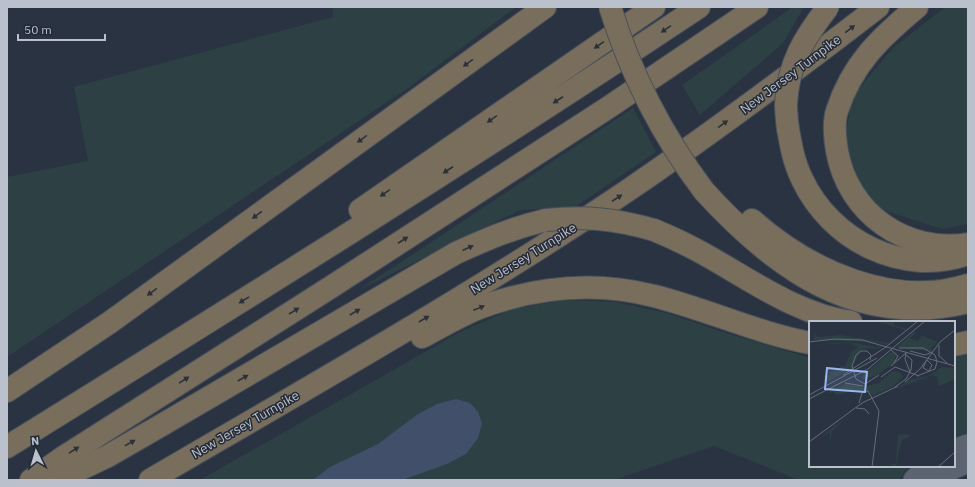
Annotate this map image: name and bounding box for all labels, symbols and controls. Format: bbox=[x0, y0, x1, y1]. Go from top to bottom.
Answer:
scale bar bbox=[18, 16, 105, 42]
text: 50 m bbox=[24, 22, 52, 37]
one-way arrow bbox=[661, 25, 672, 33]
one-way arrow bbox=[844, 25, 855, 33]
street label: New Jersey Turnpike bbox=[737, 31, 844, 118]
one-way arrow bbox=[594, 41, 604, 49]
one-way arrow bbox=[462, 58, 473, 67]
one-way arrow bbox=[553, 96, 563, 104]
one-way arrow bbox=[487, 115, 497, 123]
one-way arrow bbox=[718, 119, 729, 128]
one-way arrow bbox=[357, 135, 368, 143]
one-way arrow bbox=[443, 166, 453, 174]
one-way arrow bbox=[380, 189, 390, 197]
one-way arrow bbox=[611, 194, 622, 201]
one-way arrow bbox=[252, 211, 263, 219]
street label: New Jersey Turnpike bbox=[467, 219, 579, 298]
one-way arrow bbox=[398, 236, 408, 244]
one-way arrow bbox=[462, 245, 474, 251]
one-way arrow bbox=[147, 288, 157, 296]
one-way arrow bbox=[239, 296, 249, 304]
one-way arrow bbox=[474, 305, 486, 311]
one-way arrow bbox=[288, 307, 300, 314]
one-way arrow bbox=[349, 309, 361, 316]
one-way arrow bbox=[418, 316, 430, 323]
inset map bbox=[809, 321, 955, 467]
one-way arrow bbox=[237, 374, 249, 381]
one-way arrow bbox=[178, 377, 190, 384]
street label: New Jersey Turnpike bbox=[188, 387, 302, 462]
north arrow bbox=[16, 431, 56, 471]
text: N bbox=[31, 434, 40, 448]
one-way arrow bbox=[124, 440, 136, 446]
one-way arrow bbox=[69, 446, 79, 454]

